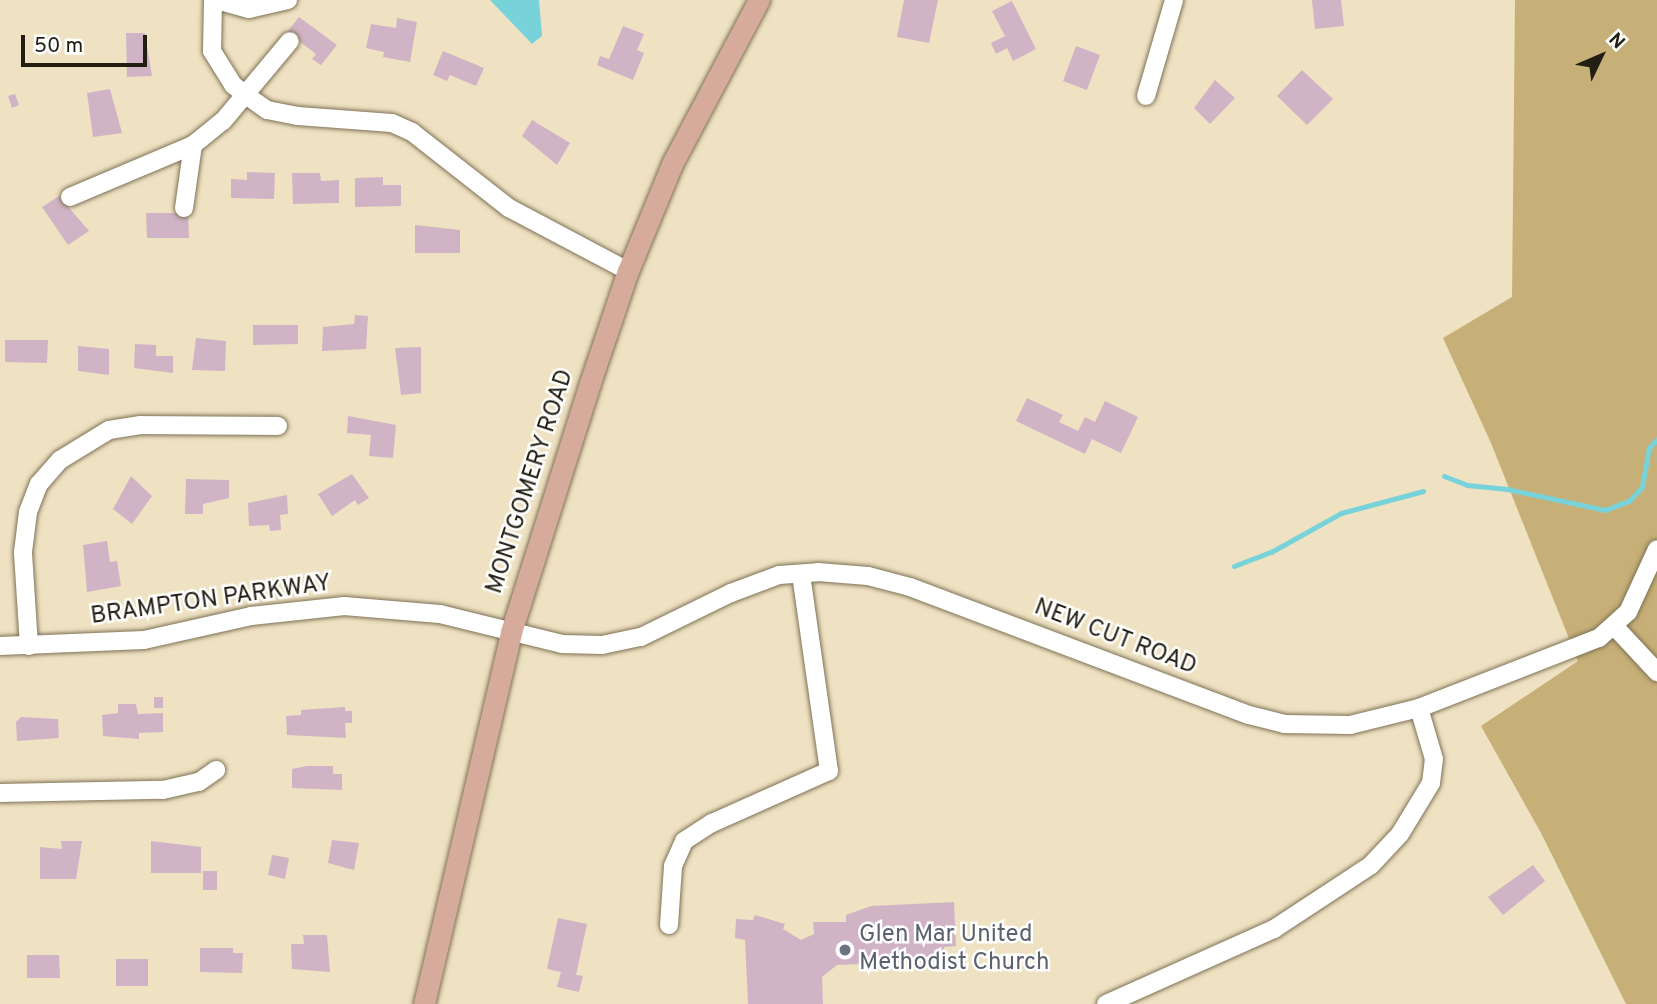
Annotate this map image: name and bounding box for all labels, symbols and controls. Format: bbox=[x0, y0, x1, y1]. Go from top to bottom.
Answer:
scale bar bbox=[24, 21, 150, 65]
north arrow bbox=[1566, 21, 1636, 91]
text: N bbox=[1603, 28, 1629, 55]
text: 50 m bbox=[34, 33, 83, 60]
street label: MONTGOMERY ROAD bbox=[481, 366, 581, 598]
street label: BRAMPTON PARKWAY bbox=[89, 570, 333, 632]
street label: NEW CUT ROAD bbox=[1029, 594, 1201, 682]
place label: Glen Mar United Methodist Church bbox=[859, 922, 1050, 978]
marker: Glen Mar United Methodist Church bbox=[837, 942, 853, 958]

